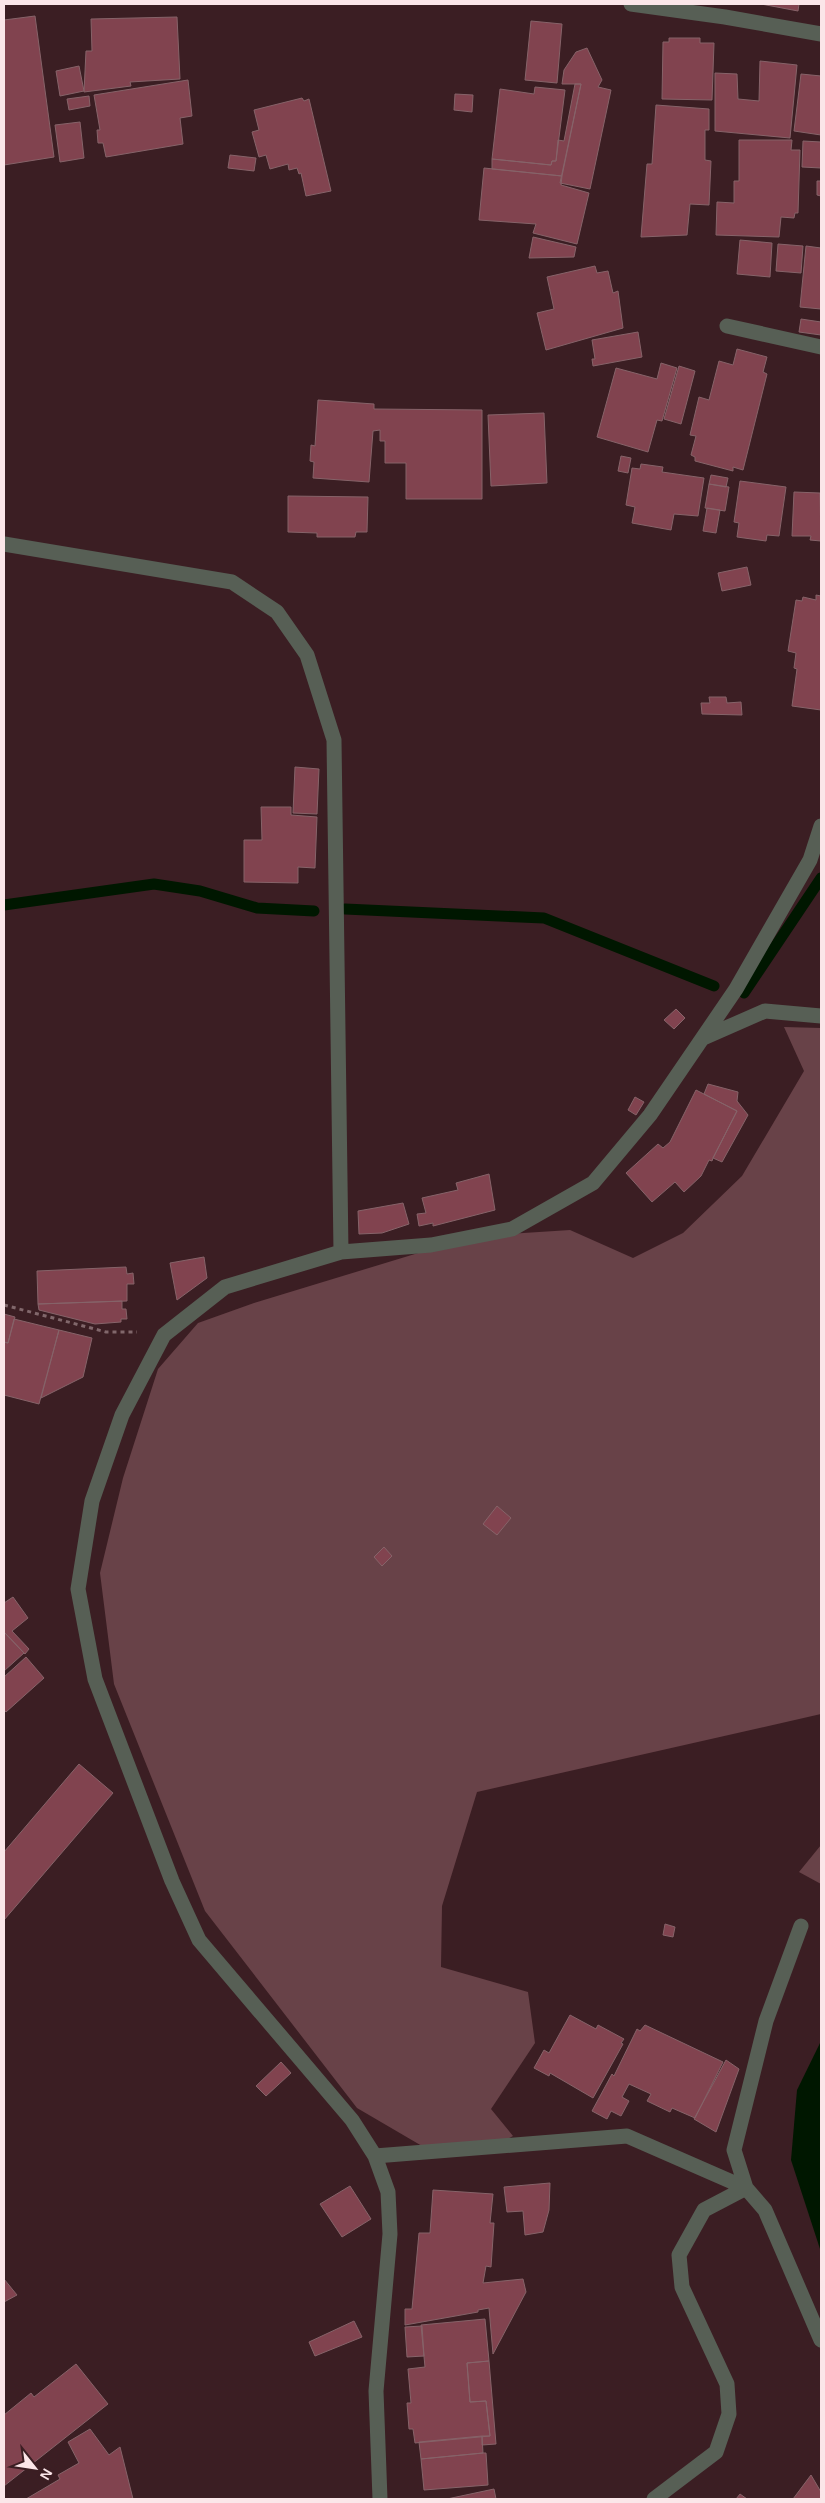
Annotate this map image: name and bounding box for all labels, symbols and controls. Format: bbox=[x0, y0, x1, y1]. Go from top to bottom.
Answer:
north arrow bbox=[10, 2443, 60, 2493]
text: N bbox=[37, 2466, 56, 2483]

